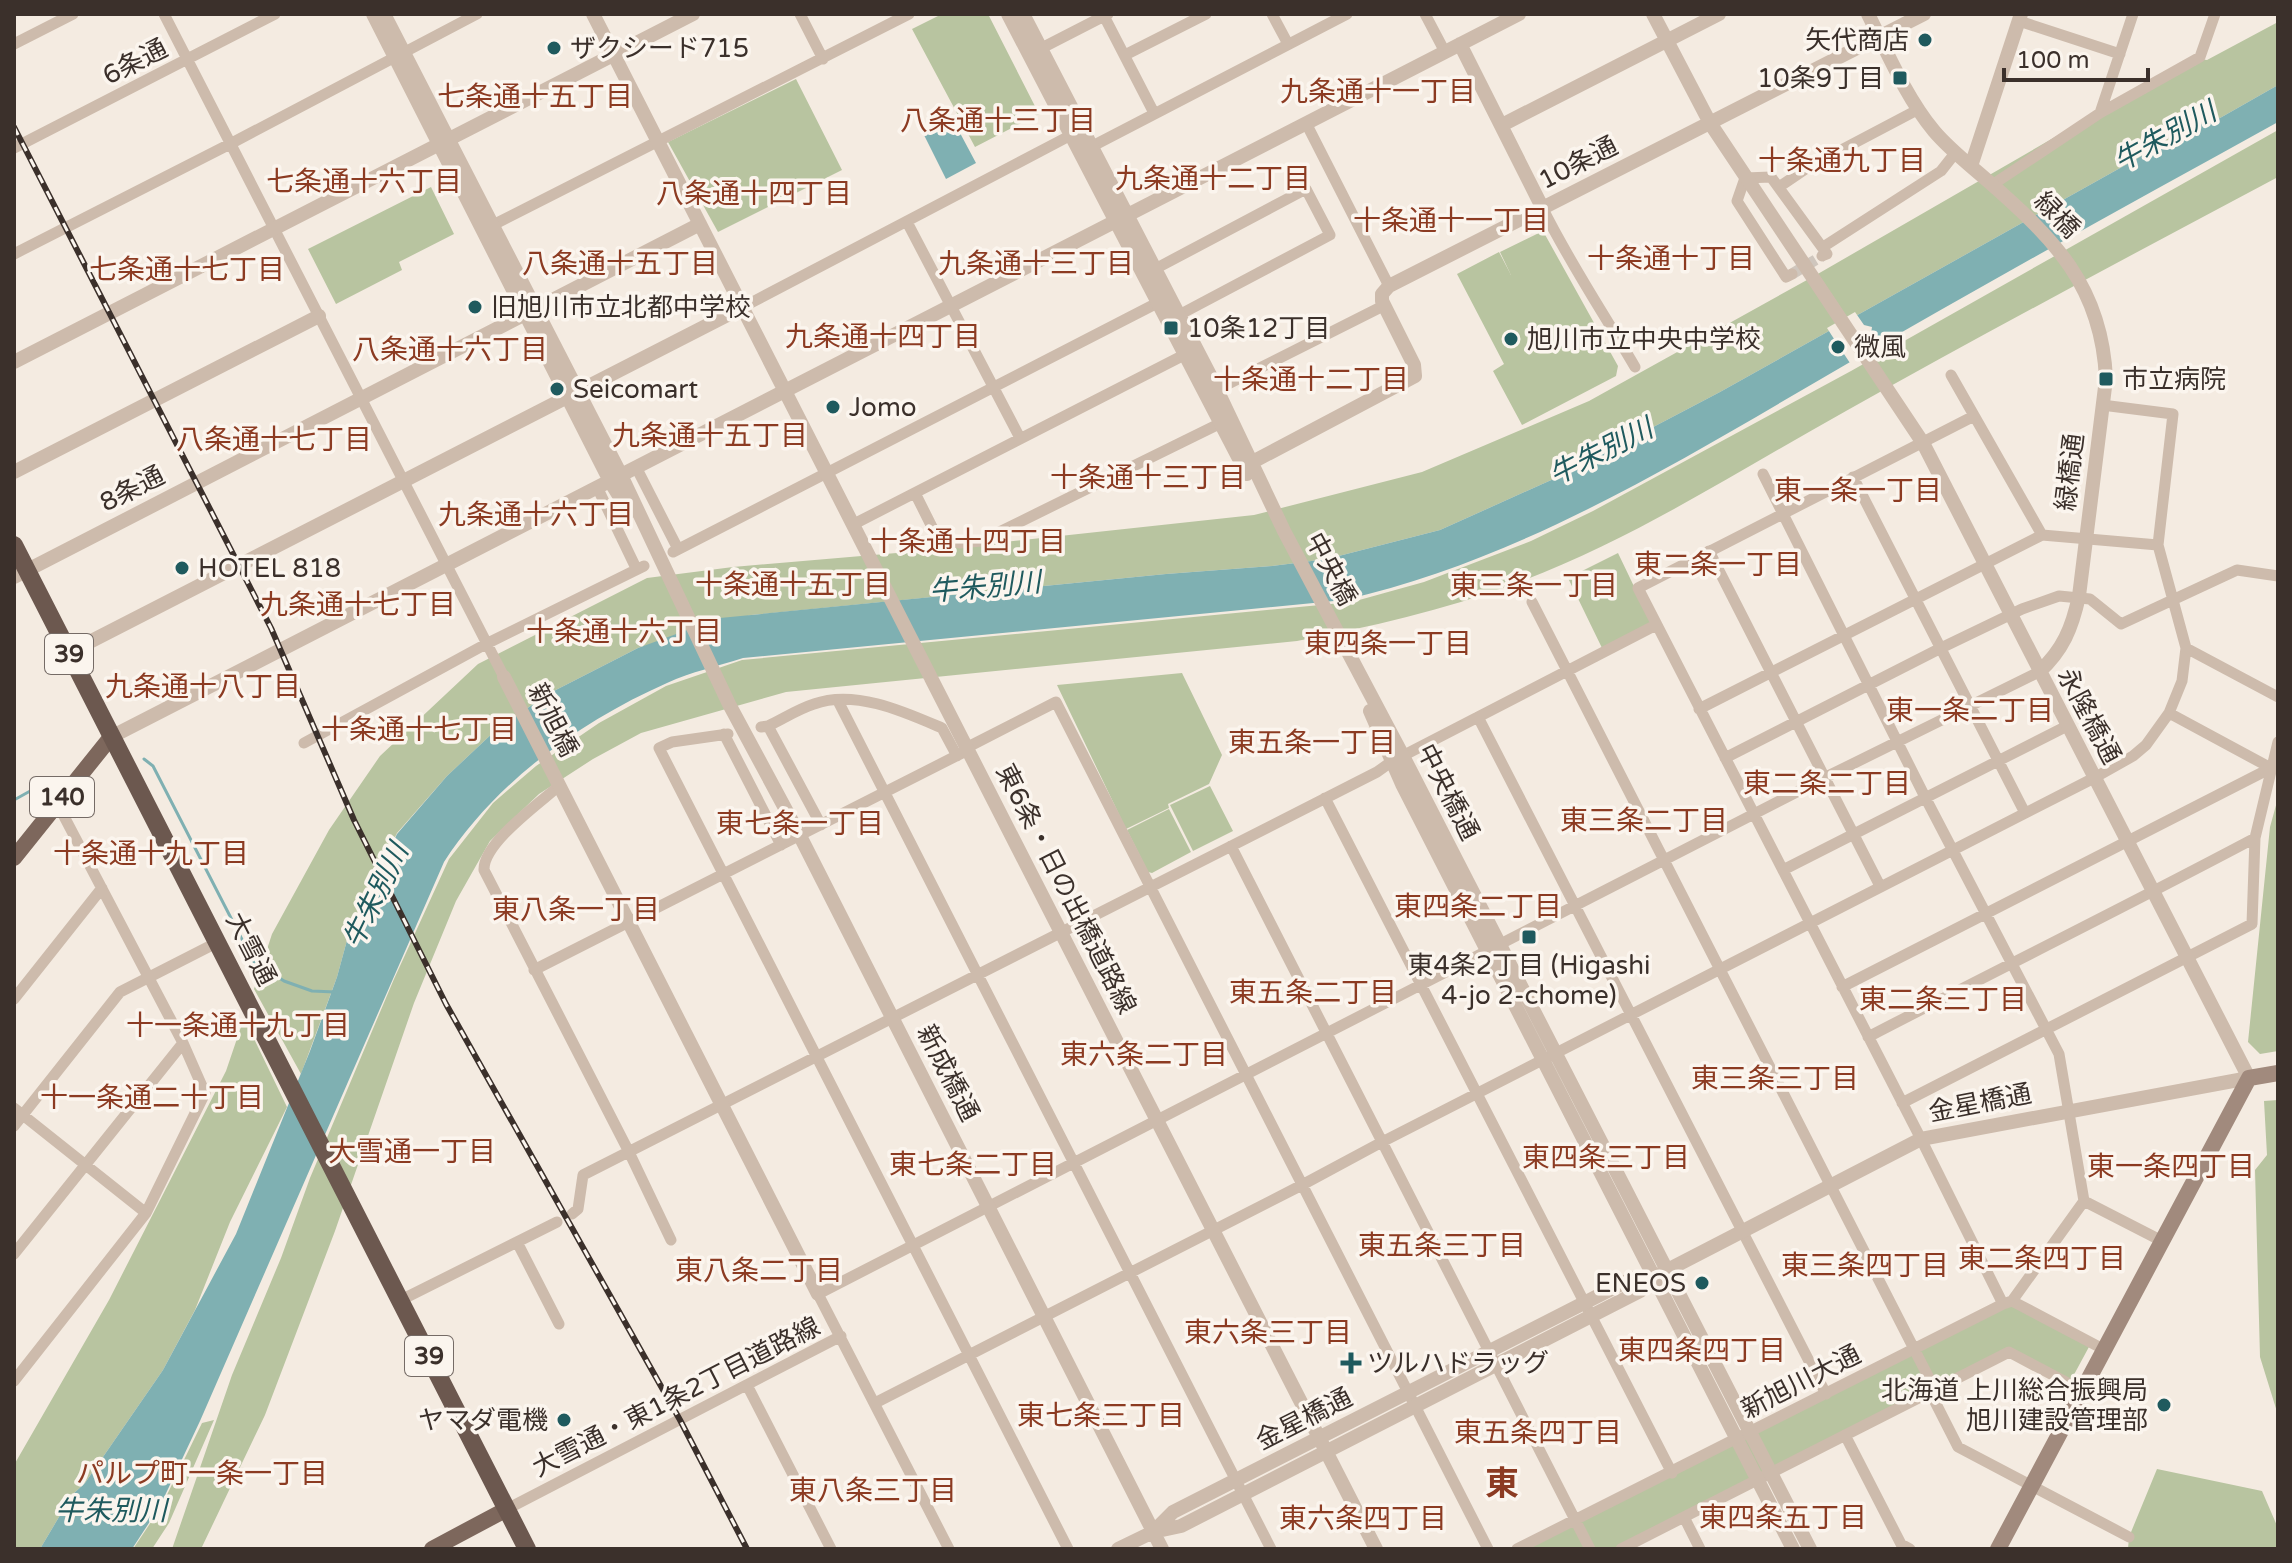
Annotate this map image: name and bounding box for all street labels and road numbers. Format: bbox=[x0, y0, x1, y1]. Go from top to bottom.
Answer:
street label: 6条通 bbox=[98, 33, 172, 91]
street label: 10条通 bbox=[1533, 130, 1623, 196]
street label: 緑橋 bbox=[2028, 186, 2086, 244]
street label: 緑橋通 bbox=[2050, 431, 2090, 513]
street label: 8条通 bbox=[95, 460, 169, 518]
street label: 中央橋 bbox=[1299, 527, 1363, 611]
road number: 39 bbox=[45, 634, 93, 674]
street label: 永隆橋通 bbox=[2051, 663, 2127, 769]
street label: 新旭橋 bbox=[521, 678, 585, 762]
street label: 中央橋通 bbox=[1411, 739, 1485, 845]
street label: 東6条・日の出橋道路線 bbox=[989, 759, 1143, 1019]
road number: 140 bbox=[30, 777, 94, 817]
street label: 大雪通 bbox=[219, 907, 283, 991]
street label: 新成橋通 bbox=[911, 1020, 985, 1126]
street label: 金星橋通 bbox=[1926, 1078, 2034, 1128]
street label: 大雪通・東1条2丁目道路線 bbox=[527, 1311, 825, 1483]
road number: 39 bbox=[405, 1336, 453, 1376]
street label: 新旭川大通 bbox=[1736, 1339, 1866, 1425]
street label: 金星橋通 bbox=[1251, 1382, 1357, 1456]

